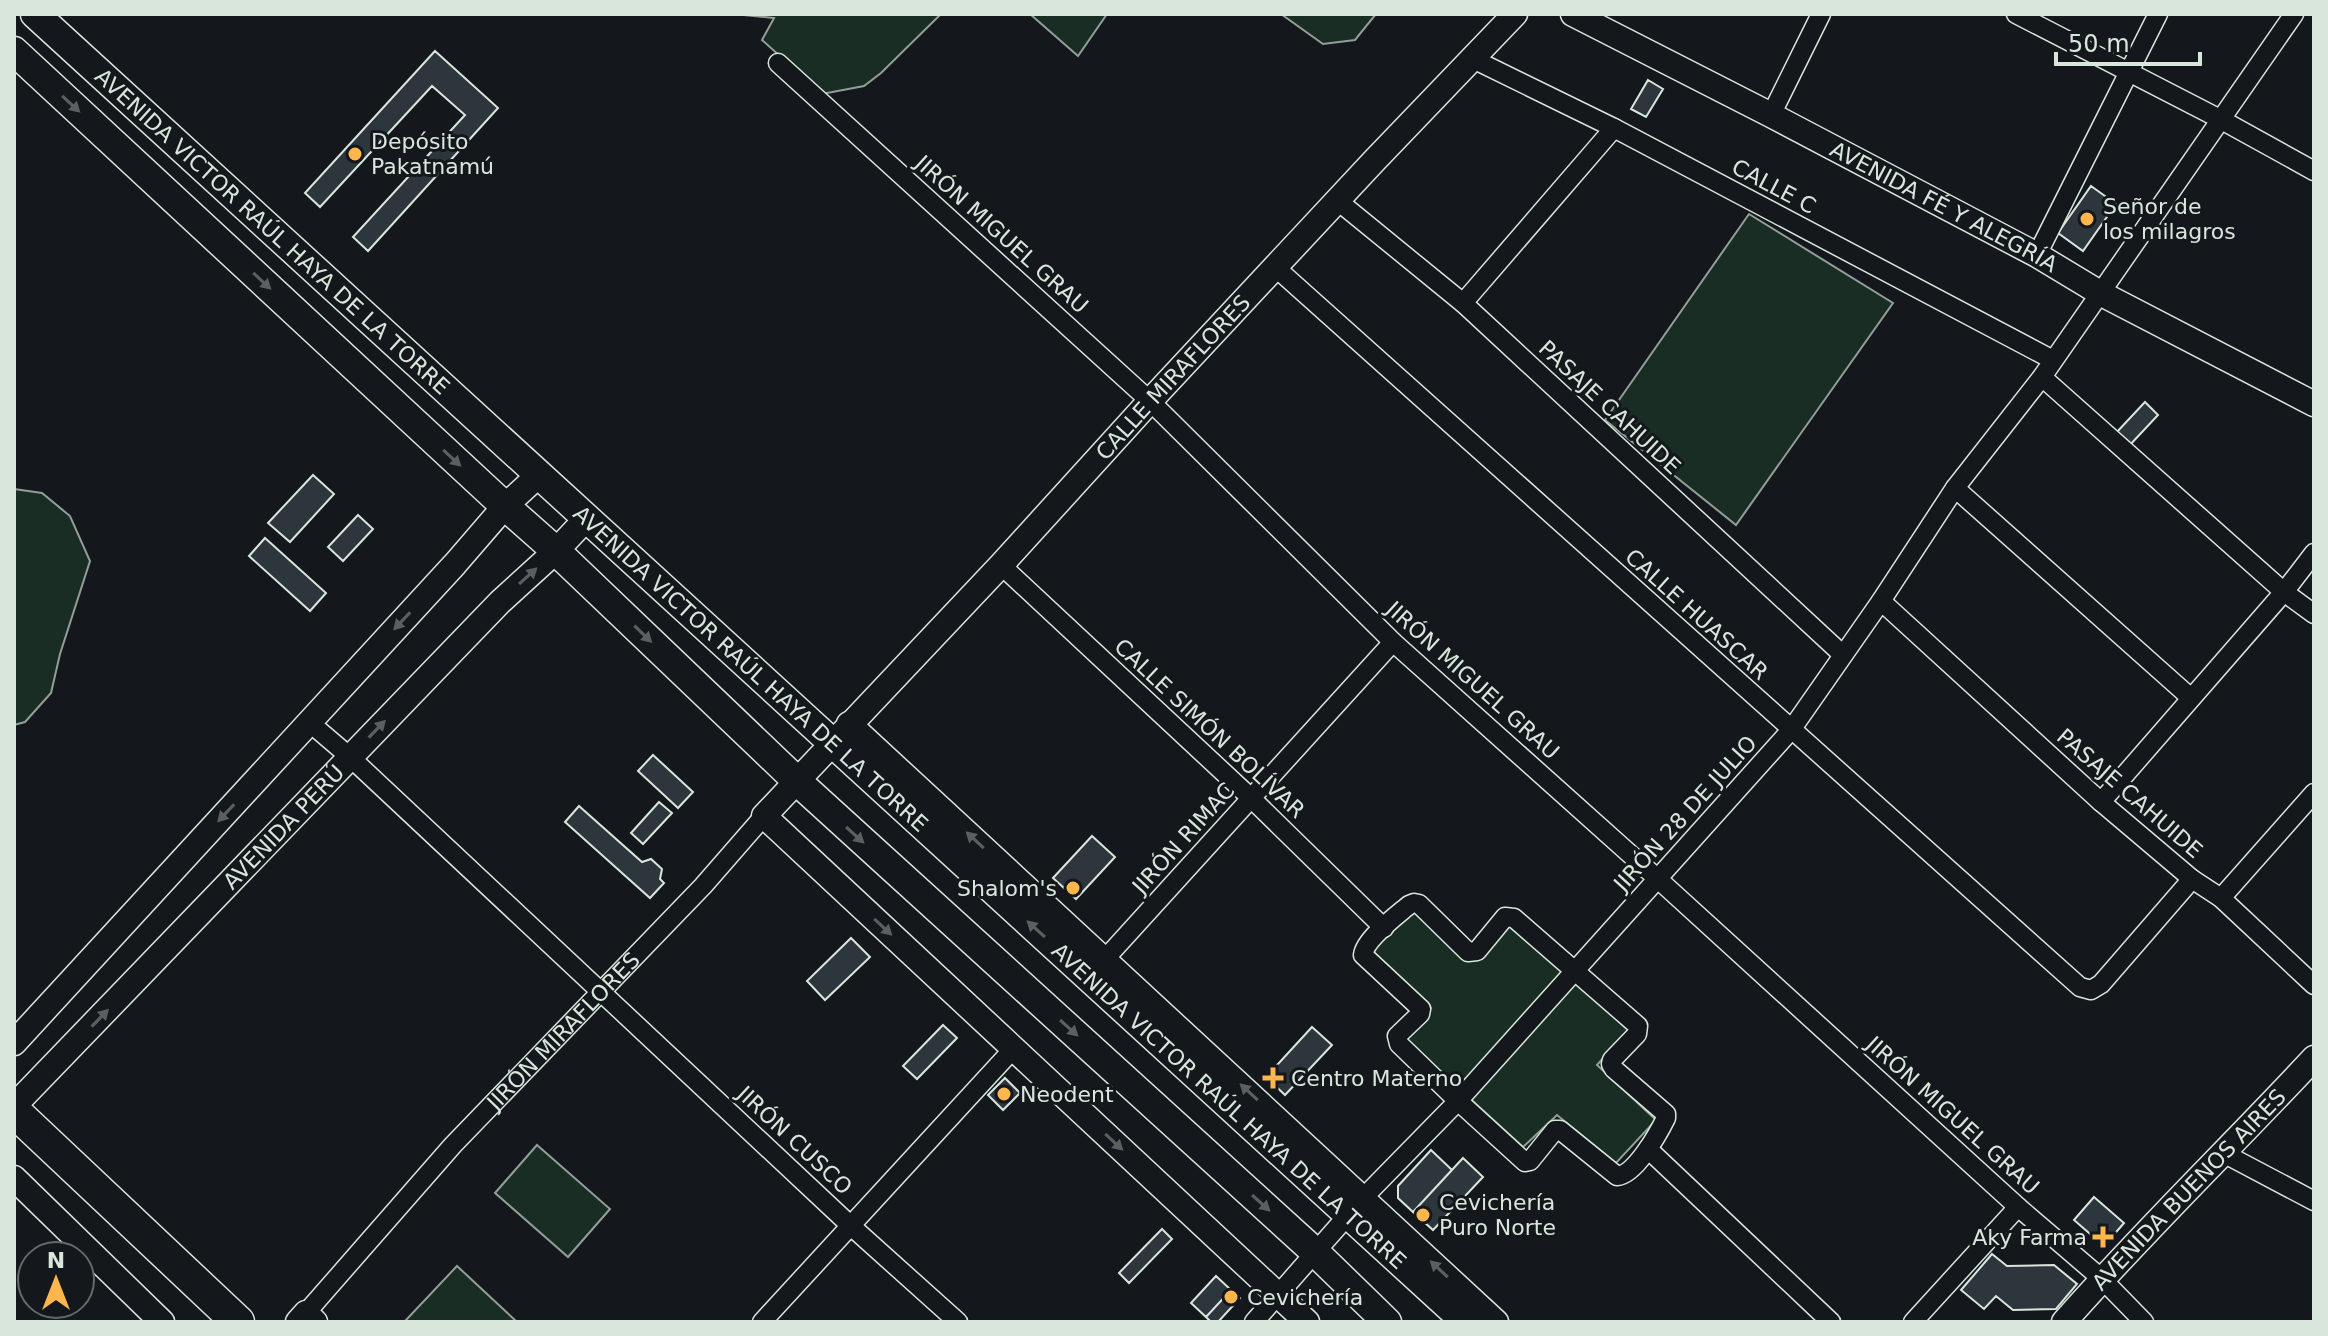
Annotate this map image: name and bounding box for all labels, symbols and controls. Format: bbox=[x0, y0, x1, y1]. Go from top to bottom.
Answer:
scale bar bbox=[2056, 16, 2200, 66]
text: 50 m bbox=[2068, 30, 2130, 58]
street label: AVENIDA VICTOR RAÚL HAYA DE LA TORRE bbox=[90, 64, 454, 400]
one-way arrow bbox=[61, 95, 80, 113]
place label: Depósito Pakatnamú bbox=[371, 129, 494, 179]
street label: AVENIDA FÉ Y ALEGRÍA bbox=[1826, 137, 2062, 277]
marker: Depósito Pakatnamú bbox=[346, 145, 364, 163]
street label: JIRÓN MIGUEL GRAU bbox=[909, 149, 1093, 318]
street label: CALLE C bbox=[1728, 154, 1820, 219]
place label: Señor de los milagros bbox=[2103, 194, 2236, 244]
marker: Señor de los milagros bbox=[2078, 210, 2096, 228]
one-way arrow bbox=[252, 271, 271, 289]
street label: CALLE MIRAFLORES bbox=[1091, 290, 1256, 465]
street label: PASAJE CAHUIDE bbox=[1534, 335, 1686, 479]
one-way arrow bbox=[443, 448, 462, 466]
street label: AVENIDA VICTOR RAÚL HAYA DE LA TORRE bbox=[568, 501, 933, 837]
street label: CALLE HUASCAR bbox=[1620, 544, 1773, 685]
one-way arrow bbox=[518, 568, 537, 586]
street label: JIRÓN MIGUEL GRAU bbox=[1380, 595, 1564, 764]
one-way arrow bbox=[393, 611, 411, 630]
one-way arrow bbox=[633, 625, 652, 643]
street label: CALLE SIMÓN BOLÍVAR bbox=[1109, 634, 1310, 823]
one-way arrow bbox=[368, 720, 386, 739]
street label: PASAJE CAHUIDE bbox=[2052, 724, 2207, 863]
street label: JIRÓN 28 DE JULIO bbox=[1608, 730, 1762, 898]
street label: AVENIDA PERÚ bbox=[218, 760, 349, 894]
street label: JIRÓN RIMAC bbox=[1126, 778, 1239, 900]
one-way arrow bbox=[218, 803, 236, 822]
one-way arrow bbox=[846, 825, 865, 843]
one-way arrow bbox=[966, 831, 985, 849]
place label: Shalom's bbox=[957, 876, 1057, 901]
marker: Shalom's bbox=[1064, 879, 1082, 897]
one-way arrow bbox=[873, 917, 892, 935]
one-way arrow bbox=[1027, 921, 1046, 939]
street label: AVENIDA VICTOR RAÚL HAYA DE LA TORRE bbox=[1047, 938, 1411, 1274]
street label: JIRÓN MIRAFLORES bbox=[481, 947, 645, 1116]
one-way arrow bbox=[90, 1009, 109, 1028]
one-way arrow bbox=[1059, 1019, 1078, 1037]
street label: JIRÓN MIGUEL GRAU bbox=[1860, 1030, 2044, 1199]
place label: Centro Materno bbox=[1291, 1066, 1462, 1091]
marker: Centro Materno bbox=[1262, 1067, 1284, 1089]
street label: JIRÓN CUSCO bbox=[731, 1080, 857, 1200]
place label: Neodent bbox=[1020, 1082, 1114, 1107]
one-way arrow bbox=[1239, 1083, 1258, 1101]
street label: AVENIDA BUENOS AIRES bbox=[2087, 1084, 2291, 1295]
marker: Neodent bbox=[995, 1085, 1013, 1103]
one-way arrow bbox=[1104, 1132, 1123, 1151]
place label: Cevichería Puro Norte bbox=[1439, 1190, 1556, 1240]
one-way arrow bbox=[1251, 1194, 1270, 1212]
marker: Cevichería Puro Norte bbox=[1414, 1206, 1432, 1224]
place label: Aky Farma bbox=[1972, 1225, 2087, 1250]
marker: Aky Farma bbox=[2094, 1228, 2112, 1246]
north arrow bbox=[16, 1240, 96, 1320]
text: N bbox=[47, 1248, 65, 1273]
one-way arrow bbox=[1430, 1260, 1449, 1278]
place label: Cevichería bbox=[1247, 1285, 1363, 1310]
marker: Cevichería bbox=[1222, 1288, 1240, 1306]

